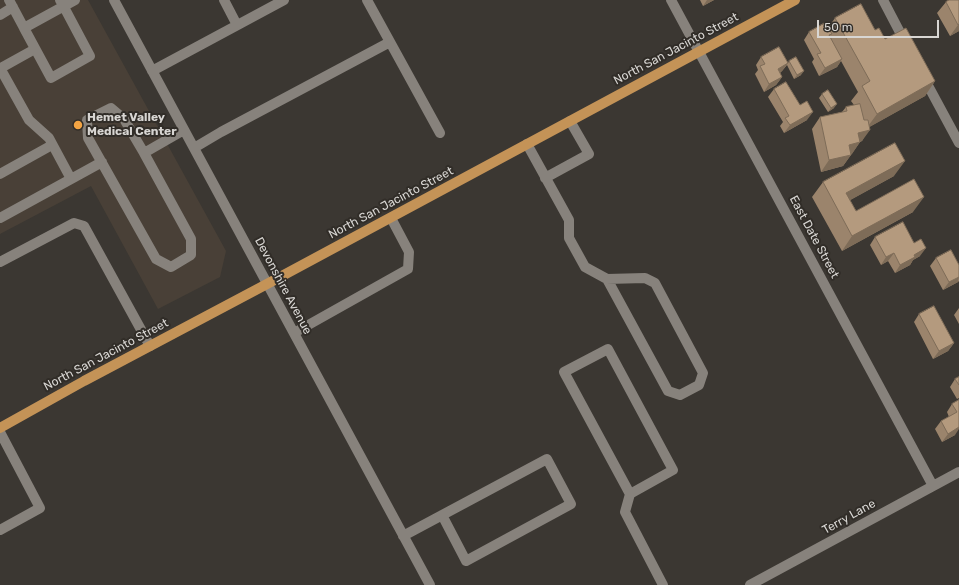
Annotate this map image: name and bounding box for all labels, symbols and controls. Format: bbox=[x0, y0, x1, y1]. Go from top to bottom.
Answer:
street label: North San Jacinto Street bbox=[611, 10, 741, 88]
scale bar bbox=[819, 12, 941, 38]
text: 50 m bbox=[824, 20, 852, 34]
place label: Hemet Valley Medical Center bbox=[87, 111, 177, 139]
marker: Hemet Valley Medical Center bbox=[72, 119, 84, 131]
street label: North San Jacinto Street bbox=[326, 164, 456, 242]
street label: East Date Street bbox=[786, 193, 842, 281]
street label: Devonshire Avenue bbox=[251, 235, 315, 337]
street label: North San Jacinto Street bbox=[41, 316, 171, 394]
street label: Terry Lane bbox=[820, 497, 878, 537]

